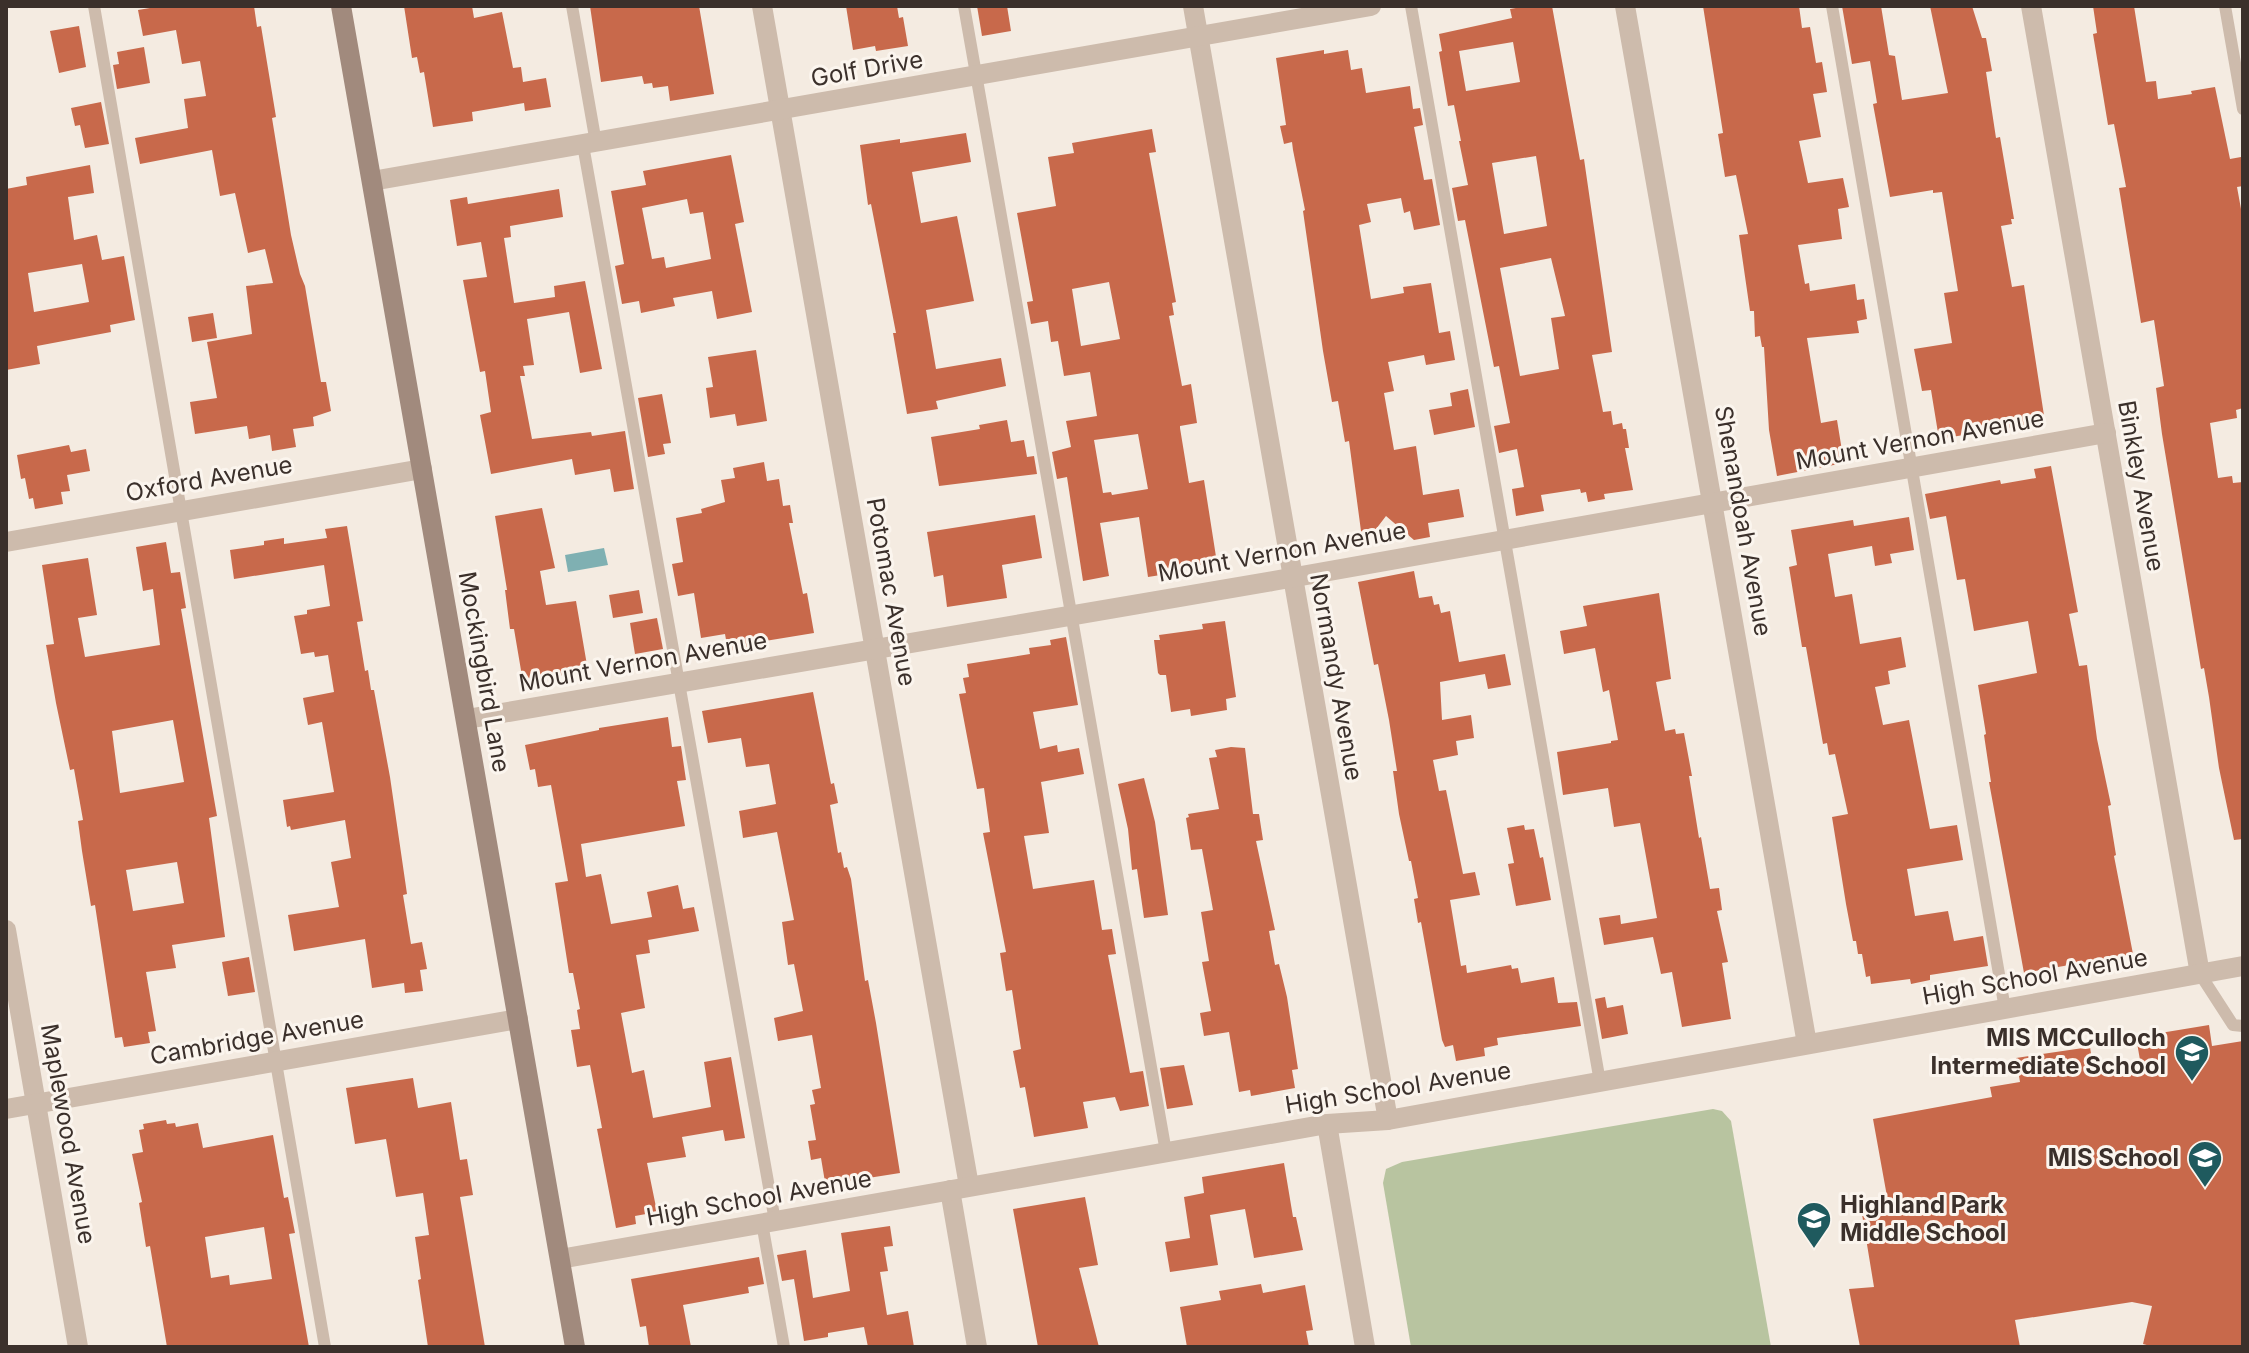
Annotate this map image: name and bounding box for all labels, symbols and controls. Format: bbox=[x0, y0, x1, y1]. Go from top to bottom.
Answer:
street label: Golf Drive bbox=[809, 44, 925, 93]
street label: Binkley Avenue bbox=[2112, 398, 2171, 573]
street label: Shenandoah Avenue bbox=[1709, 403, 1778, 638]
street label: Mount Vernon Avenue bbox=[1794, 403, 2046, 476]
street label: Oxford Avenue bbox=[123, 450, 295, 507]
street label: Potomac Avenue bbox=[861, 495, 922, 688]
street label: Mount Vernon Avenue bbox=[1156, 515, 1408, 588]
street label: Mockingbird Lane bbox=[453, 569, 516, 775]
street label: Normandy Avenue bbox=[1304, 571, 1369, 783]
street label: Mount Vernon Avenue bbox=[517, 625, 769, 698]
street label: High School Avenue bbox=[1920, 942, 2150, 1011]
street label: Cambridge Avenue bbox=[148, 1004, 366, 1071]
street label: Maplewood Avenue bbox=[35, 1022, 102, 1246]
place label: MIS MCCulloch Intermediate School bbox=[1931, 1023, 2166, 1080]
school or university icon: MIS MCCulloch Intermediate School bbox=[2173, 1033, 2211, 1083]
street label: High School Avenue bbox=[1283, 1055, 1513, 1120]
school or university icon: MIS School bbox=[2186, 1139, 2224, 1189]
place label: MIS School bbox=[2048, 1143, 2179, 1172]
street label: High School Avenue bbox=[644, 1163, 874, 1232]
place label: Highland Park Middle School bbox=[1840, 1190, 2006, 1247]
school or university icon: Highland Park Middle School bbox=[1795, 1200, 1833, 1250]

